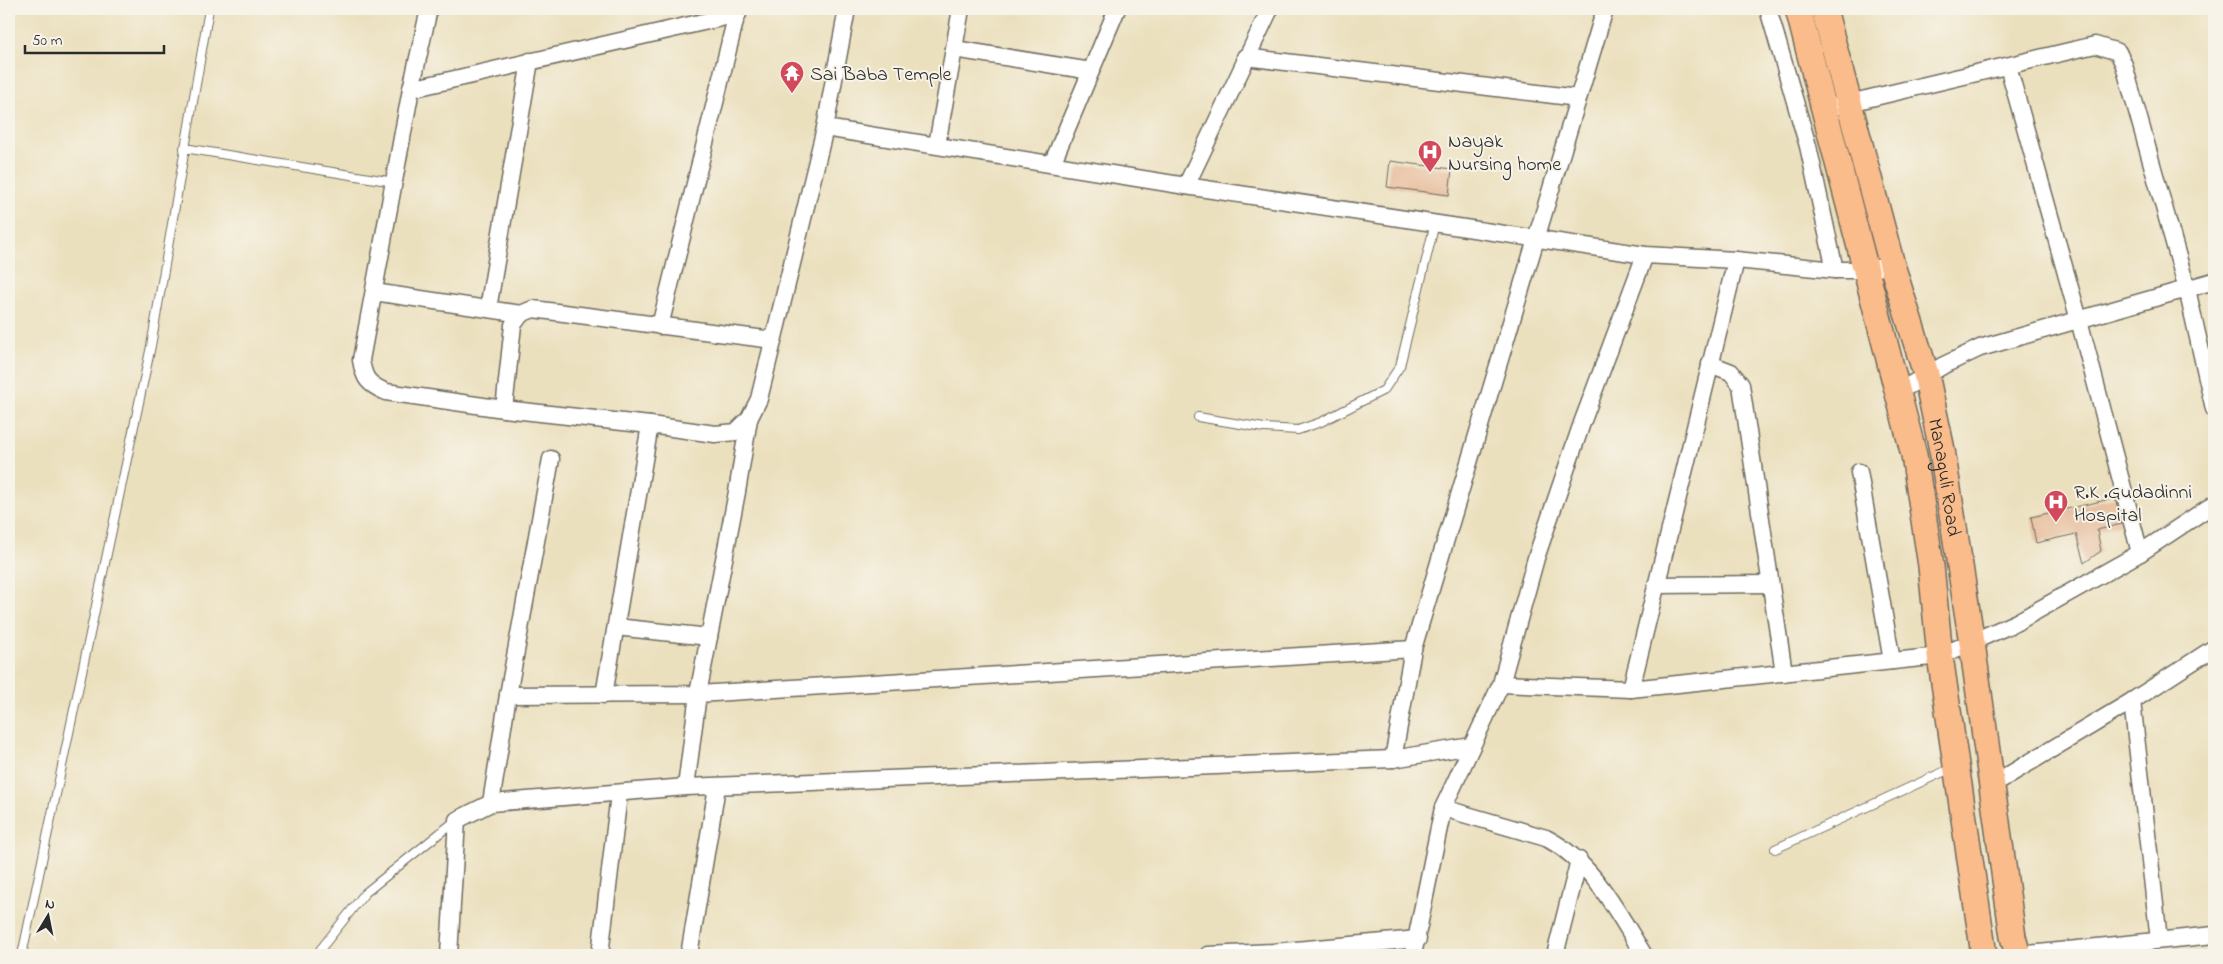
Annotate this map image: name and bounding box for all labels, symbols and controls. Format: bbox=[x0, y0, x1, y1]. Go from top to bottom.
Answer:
scale bar bbox=[25, 22, 164, 54]
text: 50 m bbox=[32, 30, 63, 52]
temple icon: Sai Baba Temple bbox=[779, 60, 805, 94]
place label: Sai Baba Temple bbox=[810, 61, 951, 90]
place label: Nayak Nursing home bbox=[1448, 128, 1561, 181]
hospital icon: Nayak Nursing home bbox=[1417, 139, 1443, 173]
street label: Managuli Road bbox=[1919, 416, 1967, 539]
place label: R.K .Gudadinni Hospital bbox=[2074, 479, 2192, 531]
hospital icon: R.K .Gudadinni Hospital bbox=[2043, 489, 2069, 523]
north arrow bbox=[22, 892, 72, 942]
text: N bbox=[44, 894, 56, 916]

